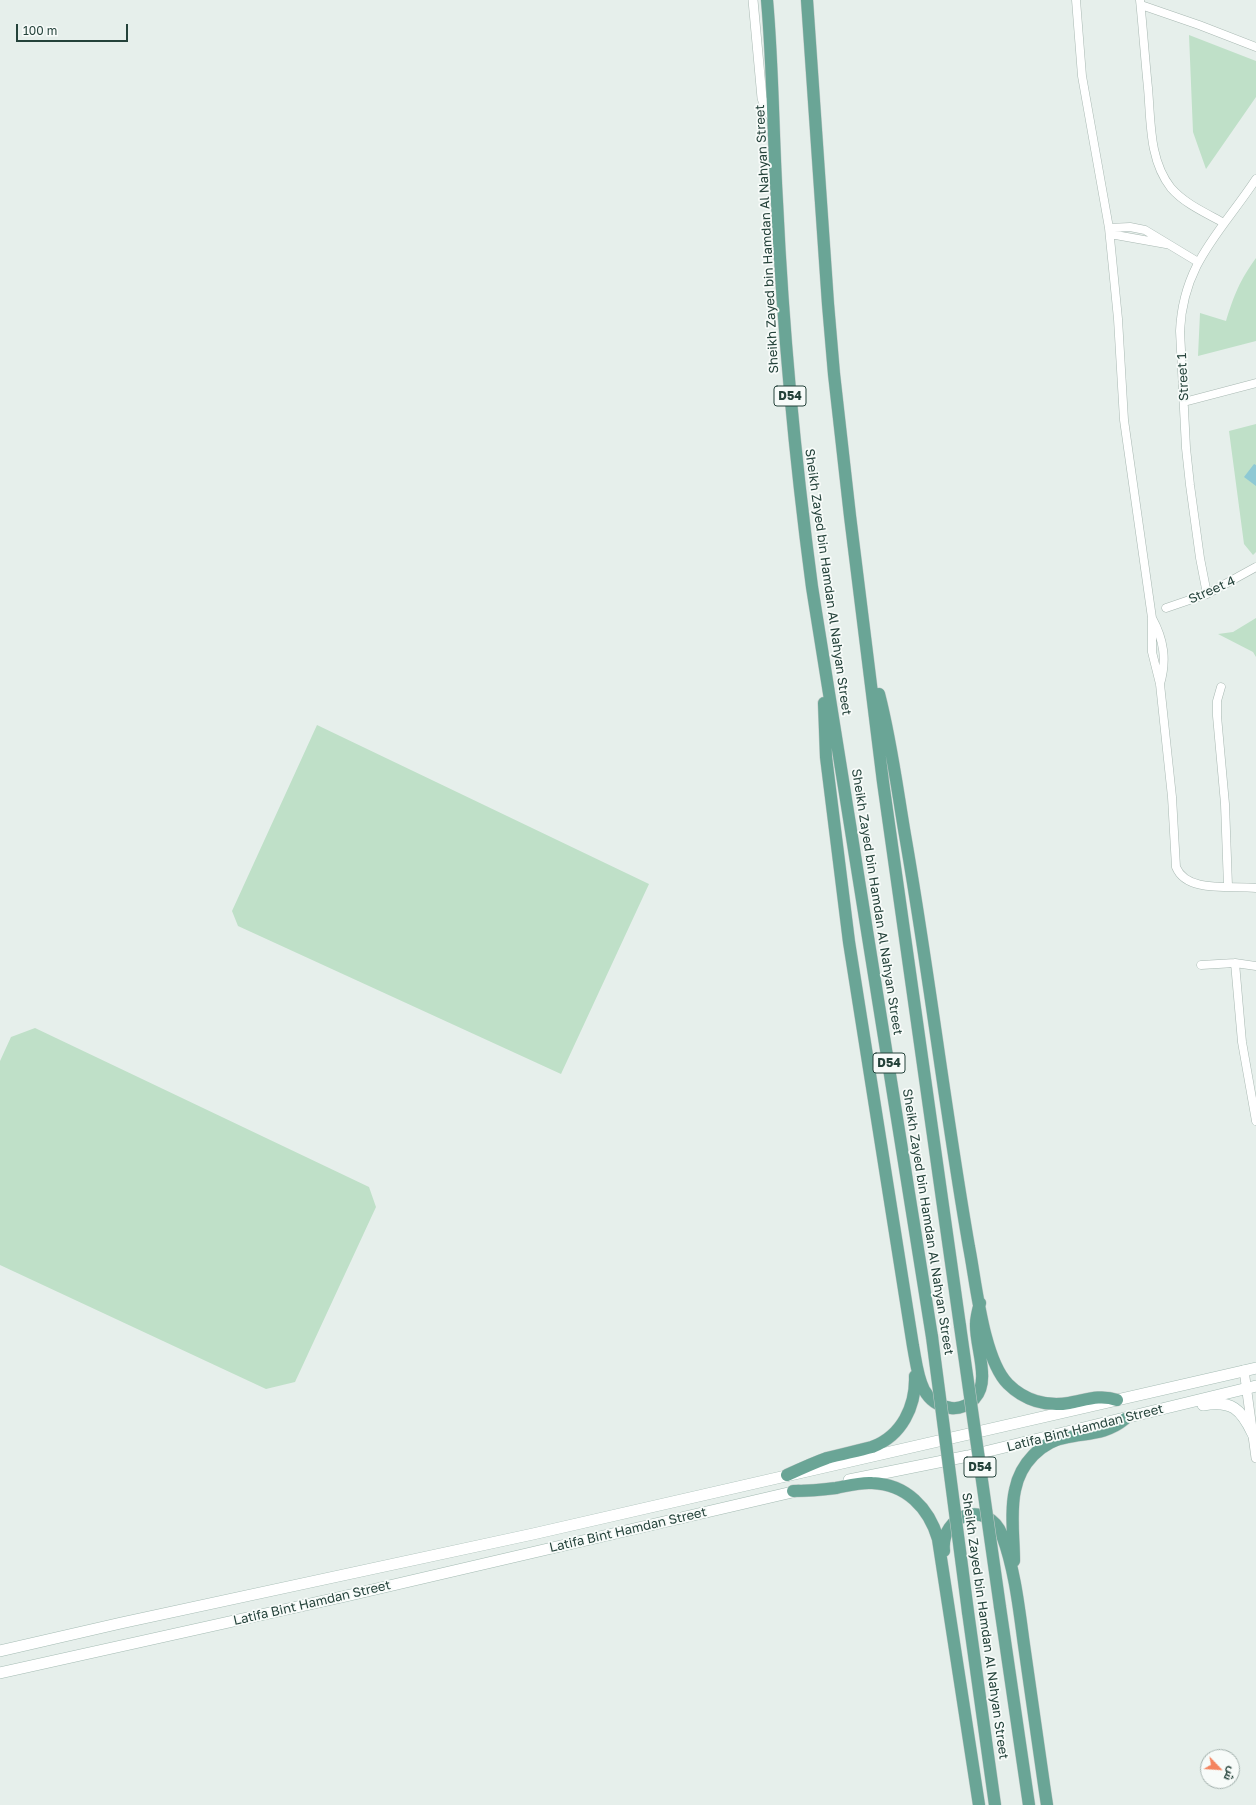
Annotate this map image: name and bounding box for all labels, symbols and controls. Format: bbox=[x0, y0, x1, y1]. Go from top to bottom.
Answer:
scale bar bbox=[18, 16, 130, 42]
text: 100 m bbox=[23, 23, 57, 38]
street label: Sheikh Zayed bin Hamdan Al Nahyan Street bbox=[752, 104, 782, 374]
street label: Street 1 bbox=[1174, 353, 1192, 401]
road number: D54 bbox=[774, 386, 806, 406]
street label: Sheikh Zayed bin Hamdan Al Nahyan Street bbox=[802, 448, 854, 716]
street label: Street 4 bbox=[1186, 573, 1238, 607]
street label: Sheikh Zayed bin Hamdan Al Nahyan Street bbox=[848, 768, 906, 1036]
road number: D54 bbox=[873, 1053, 905, 1073]
street label: Sheikh Zayed bin Hamdan Al Nahyan Street bbox=[899, 1088, 957, 1356]
street label: Latifa Bint Hamdan Street bbox=[1005, 1401, 1165, 1455]
road number: D54 bbox=[964, 1457, 996, 1477]
street label: Sheikh Zayed bin Hamdan Al Nahyan Street bbox=[959, 1492, 1011, 1760]
street label: Latifa Bint Hamdan Street bbox=[548, 1504, 708, 1556]
street label: Latifa Bint Hamdan Street bbox=[232, 1577, 392, 1629]
north arrow bbox=[1200, 1749, 1240, 1789]
text: ش bbox=[1222, 1765, 1239, 1783]

